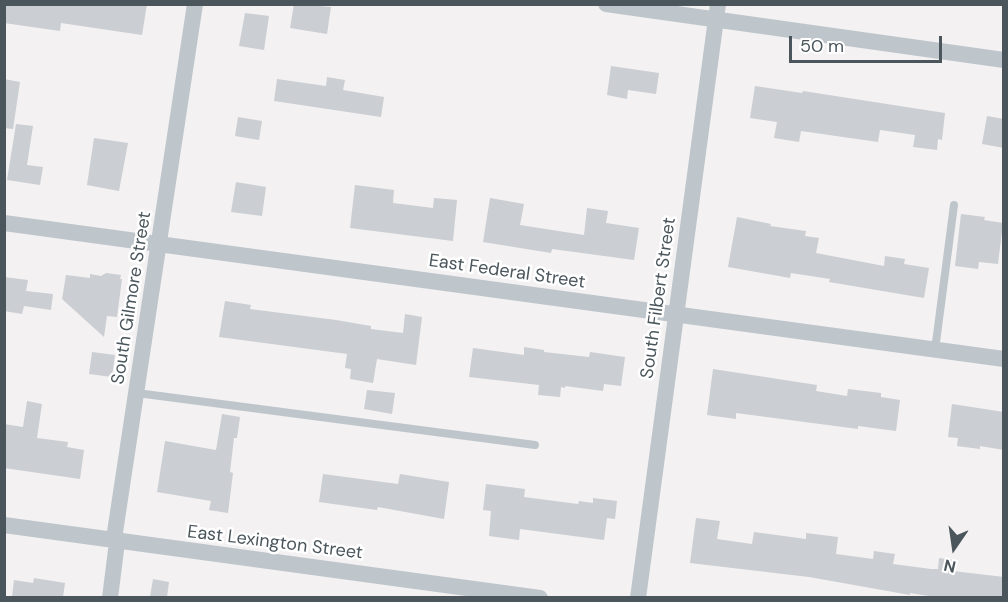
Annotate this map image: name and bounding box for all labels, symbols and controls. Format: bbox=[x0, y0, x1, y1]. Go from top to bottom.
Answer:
scale bar bbox=[792, 24, 945, 62]
text: 50 m bbox=[800, 34, 844, 58]
street label: South Gilmore Street bbox=[108, 210, 156, 386]
street label: South Filbert Street bbox=[637, 216, 681, 380]
street label: East Federal Street bbox=[427, 250, 587, 294]
north arrow bbox=[924, 518, 984, 578]
street label: East Lexington Street bbox=[186, 522, 364, 564]
text: N bbox=[942, 554, 958, 578]

